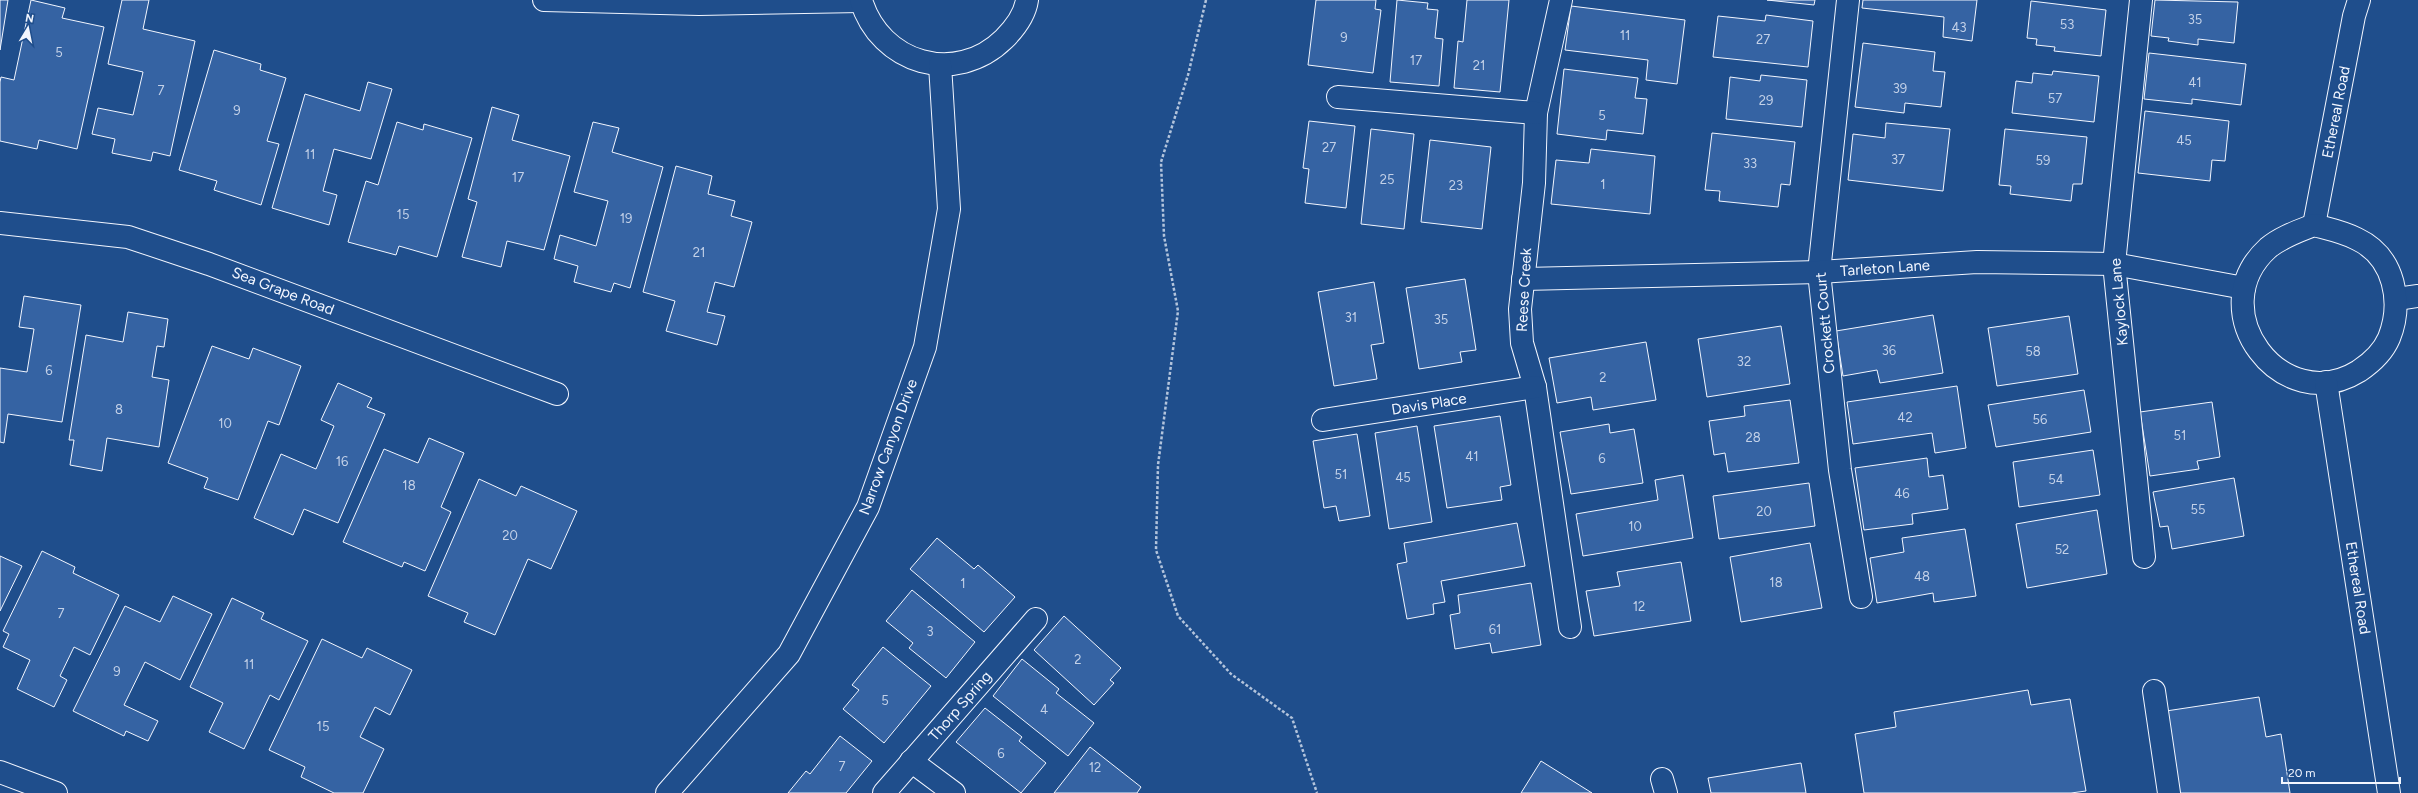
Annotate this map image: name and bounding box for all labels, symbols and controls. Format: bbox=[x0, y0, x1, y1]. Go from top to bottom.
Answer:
north arrow bbox=[8, 8, 48, 48]
text: N bbox=[24, 12, 35, 26]
house number: 35 bbox=[2188, 12, 2202, 27]
house number: 53 bbox=[2060, 17, 2074, 32]
house number: 43 bbox=[1951, 20, 1967, 35]
house number: 11 bbox=[1620, 28, 1630, 43]
house number: 9 bbox=[1340, 30, 1348, 45]
house number: 27 bbox=[1756, 32, 1770, 47]
house number: 5 bbox=[55, 45, 63, 60]
house number: 17 bbox=[1410, 53, 1422, 68]
house number: 21 bbox=[1473, 58, 1485, 73]
street label: Ethereal Road bbox=[2318, 64, 2354, 160]
house number: 41 bbox=[2188, 75, 2202, 90]
house number: 39 bbox=[1893, 81, 1907, 96]
house number: 7 bbox=[158, 83, 165, 98]
house number: 57 bbox=[2048, 91, 2062, 106]
house number: 29 bbox=[1759, 93, 1773, 108]
house number: 9 bbox=[233, 103, 241, 118]
house number: 5 bbox=[1598, 108, 1606, 123]
house number: 45 bbox=[2176, 133, 2192, 148]
house number: 27 bbox=[1322, 140, 1336, 155]
house number: 11 bbox=[305, 147, 315, 162]
house number: 37 bbox=[1891, 152, 1905, 167]
house number: 59 bbox=[2036, 153, 2050, 168]
house number: 33 bbox=[1743, 156, 1757, 171]
house number: 17 bbox=[512, 170, 524, 185]
house number: 25 bbox=[1380, 172, 1394, 187]
house number: 1 bbox=[1600, 177, 1606, 192]
house number: 23 bbox=[1449, 178, 1463, 193]
house number: 15 bbox=[397, 207, 409, 222]
house number: 19 bbox=[620, 211, 632, 226]
house number: 21 bbox=[693, 245, 705, 260]
street label: Reese Creek bbox=[1513, 247, 1535, 333]
street label: Tarleton Lane bbox=[1839, 256, 1931, 280]
street label: Kaylock Lane bbox=[2106, 258, 2132, 346]
street label: Sea Grape Road bbox=[229, 263, 337, 319]
street label: Crockett Court bbox=[1812, 271, 1838, 374]
house number: 31 bbox=[1345, 310, 1357, 325]
house number: 35 bbox=[1434, 312, 1448, 327]
house number: 36 bbox=[1882, 343, 1896, 358]
house number: 58 bbox=[2025, 344, 2041, 359]
house number: 32 bbox=[1737, 354, 1751, 369]
house number: 6 bbox=[45, 363, 53, 378]
house number: 2 bbox=[1599, 370, 1607, 385]
street label: Narrow Canyon Drive bbox=[855, 377, 921, 517]
street label: Davis Place bbox=[1390, 389, 1468, 419]
house number: 8 bbox=[115, 402, 123, 417]
house number: 42 bbox=[1897, 410, 1913, 425]
house number: 56 bbox=[2033, 412, 2047, 427]
house number: 10 bbox=[218, 416, 232, 431]
house number: 51 bbox=[2174, 428, 2186, 443]
house number: 28 bbox=[1745, 430, 1761, 445]
house number: 41 bbox=[1465, 449, 1479, 464]
house number: 6 bbox=[1598, 451, 1606, 466]
house number: 16 bbox=[336, 454, 348, 469]
house number: 51 bbox=[1335, 467, 1347, 482]
house number: 45 bbox=[1395, 470, 1411, 485]
house number: 54 bbox=[2048, 472, 2064, 487]
house number: 18 bbox=[402, 478, 416, 493]
house number: 46 bbox=[1894, 486, 1910, 501]
house number: 55 bbox=[2191, 502, 2205, 517]
house number: 20 bbox=[1756, 504, 1772, 519]
house number: 10 bbox=[1628, 519, 1642, 534]
house number: 20 bbox=[502, 528, 518, 543]
street label: Ethereal Road bbox=[2342, 540, 2374, 636]
house number: 52 bbox=[2055, 542, 2069, 557]
house number: 48 bbox=[1914, 569, 1930, 584]
house number: 18 bbox=[1769, 575, 1783, 590]
house number: 1 bbox=[960, 576, 966, 591]
house number: 12 bbox=[1633, 599, 1645, 614]
house number: 7 bbox=[58, 606, 65, 621]
house number: 61 bbox=[1489, 622, 1501, 637]
house number: 3 bbox=[926, 624, 934, 639]
house number: 2 bbox=[1074, 652, 1082, 667]
house number: 11 bbox=[244, 657, 254, 672]
house number: 9 bbox=[113, 664, 121, 679]
street label: Thorp Spring bbox=[925, 667, 995, 745]
house number: 5 bbox=[881, 693, 889, 708]
house number: 4 bbox=[1040, 702, 1048, 717]
house number: 15 bbox=[317, 719, 329, 734]
house number: 6 bbox=[997, 746, 1005, 761]
house number: 7 bbox=[839, 759, 846, 774]
scale bar bbox=[2282, 759, 2400, 785]
house number: 12 bbox=[1089, 760, 1101, 775]
text: 20 m bbox=[2288, 766, 2316, 780]

